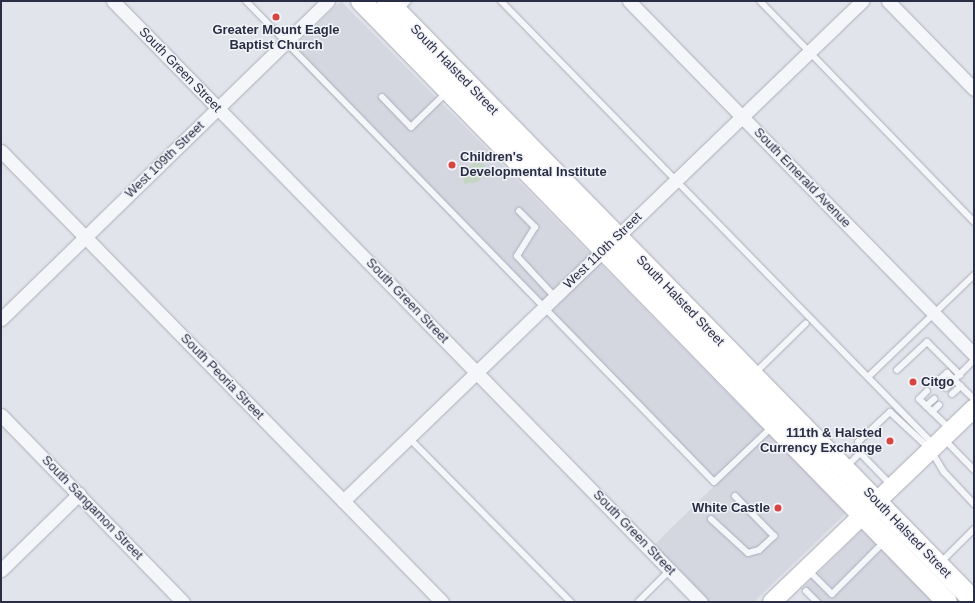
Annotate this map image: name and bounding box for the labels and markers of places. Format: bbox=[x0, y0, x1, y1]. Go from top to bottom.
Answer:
marker: Greater Mount Eagle Baptist Church bbox=[271, 12, 281, 22]
place label: Greater Mount Eagle Baptist Church bbox=[212, 23, 340, 54]
place label: Children's Developmental Institute bbox=[460, 150, 607, 181]
marker: Children's Developmental Institute bbox=[447, 160, 457, 170]
place label: Citgo bbox=[921, 374, 954, 390]
marker: Citgo bbox=[908, 377, 918, 387]
place label: 111th & Halsted Currency Exchange bbox=[760, 426, 882, 457]
marker: 111th & Halsted Currency Exchange bbox=[885, 436, 895, 446]
place label: White Castle bbox=[692, 500, 770, 516]
marker: White Castle bbox=[773, 503, 783, 513]

